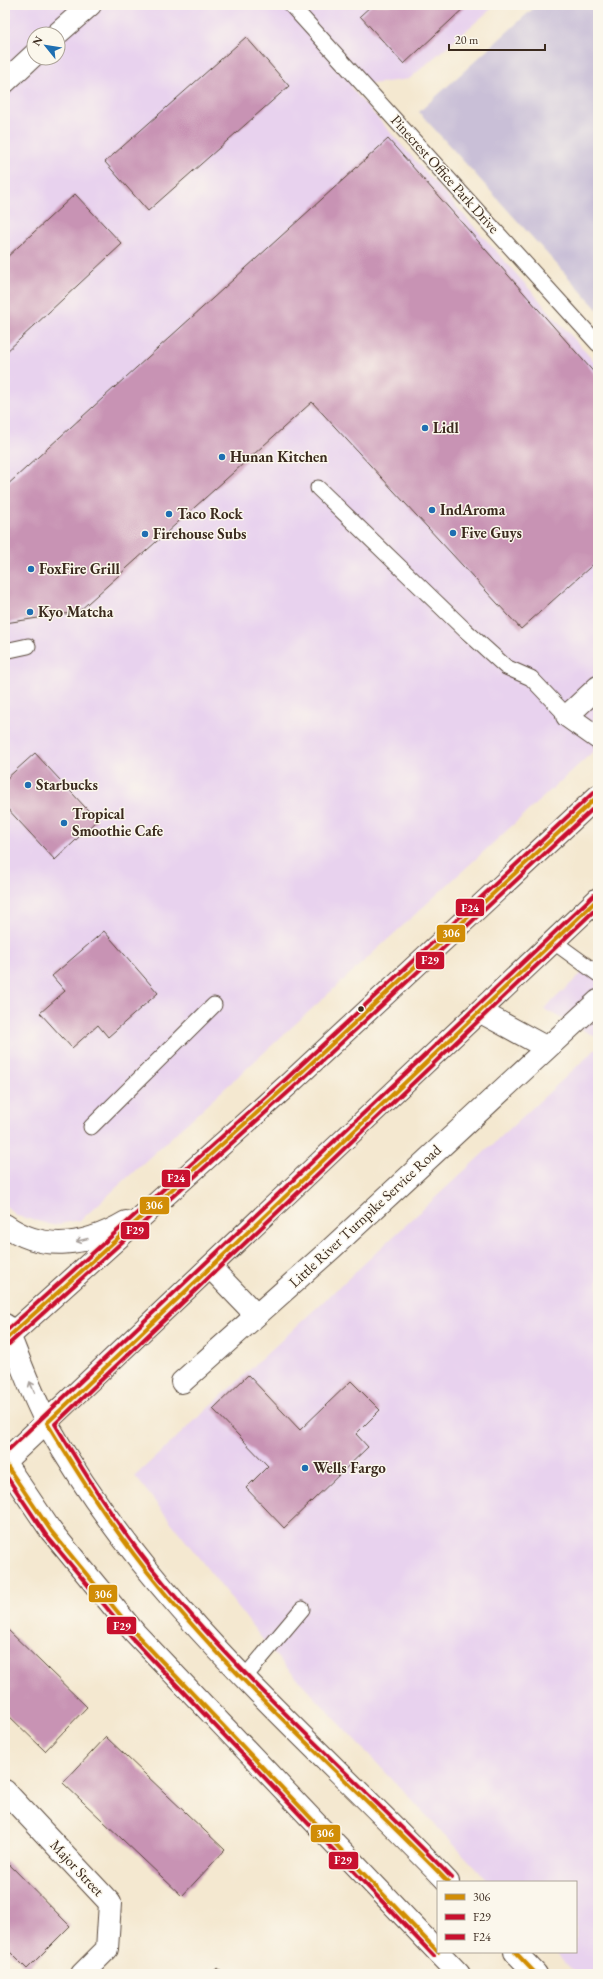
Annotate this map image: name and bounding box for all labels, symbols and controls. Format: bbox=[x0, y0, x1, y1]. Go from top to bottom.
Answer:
north arrow bbox=[26, 26, 66, 66]
scale bar bbox=[449, 26, 545, 52]
text: 20 m bbox=[455, 32, 479, 48]
text: N bbox=[29, 34, 46, 48]
street label: Pinecrest Office Park Drive bbox=[387, 110, 504, 237]
place label: Lidl bbox=[433, 418, 460, 437]
marker: Lidl bbox=[420, 423, 430, 433]
place label: Hunan Kitchen bbox=[230, 447, 328, 466]
marker: Hunan Kitchen bbox=[217, 452, 227, 462]
place label: IndAroma bbox=[440, 500, 506, 519]
place label: Taco Rock bbox=[177, 504, 244, 523]
marker: IndAroma bbox=[427, 505, 437, 515]
marker: Taco Rock bbox=[164, 509, 174, 519]
place label: Five Guys bbox=[461, 523, 522, 542]
place label: Firehouse Subs bbox=[153, 524, 247, 543]
marker: Five Guys bbox=[448, 528, 458, 538]
marker: Firehouse Subs bbox=[140, 529, 150, 539]
place label: FoxFire Grill bbox=[39, 559, 120, 578]
marker: FoxFire Grill bbox=[26, 564, 36, 574]
place label: Kyo Matcha bbox=[38, 602, 114, 621]
marker: Kyo Matcha bbox=[25, 607, 35, 617]
place label: Starbucks bbox=[36, 775, 98, 794]
marker: Starbucks bbox=[23, 780, 33, 790]
place label: Tropical Smoothie Cafe bbox=[72, 804, 163, 840]
marker: Tropical Smoothie Cafe bbox=[59, 818, 69, 828]
line badge: F24 bbox=[455, 898, 485, 917]
text: F24 bbox=[461, 901, 479, 915]
line badge: 306 bbox=[436, 924, 466, 943]
text: 306 bbox=[442, 926, 460, 940]
line badge: F29 bbox=[415, 951, 445, 970]
text: F29 bbox=[421, 953, 439, 967]
unlabelled marker bbox=[356, 1004, 366, 1014]
street label: Little River Turnpike Service Road bbox=[285, 1140, 445, 1291]
line badge: F24 bbox=[161, 1169, 191, 1188]
text: F24 bbox=[167, 1171, 185, 1185]
line badge: 306 bbox=[139, 1196, 170, 1215]
text: 306 bbox=[145, 1198, 163, 1212]
line badge: F29 bbox=[120, 1221, 150, 1240]
text: F29 bbox=[126, 1223, 144, 1237]
one-way arrow bbox=[76, 1237, 89, 1244]
one-way arrow bbox=[27, 1382, 35, 1394]
place label: Wells Fargo bbox=[313, 1458, 386, 1477]
marker: Wells Fargo bbox=[300, 1463, 310, 1473]
line badge: 306 bbox=[88, 1584, 118, 1603]
text: 306 bbox=[94, 1587, 112, 1601]
line badge: F29 bbox=[106, 1616, 137, 1635]
text: F29 bbox=[113, 1619, 131, 1633]
line badge: 306 bbox=[310, 1824, 341, 1843]
text: 306 bbox=[316, 1826, 334, 1840]
street label: Major Street bbox=[46, 1835, 109, 1900]
line badge: F29 bbox=[328, 1851, 359, 1870]
text: F29 bbox=[334, 1853, 352, 1867]
legend bbox=[437, 1881, 577, 1953]
text: 306 bbox=[473, 1889, 491, 1905]
text: F29 bbox=[473, 1909, 491, 1925]
text: F24 bbox=[473, 1929, 491, 1945]

